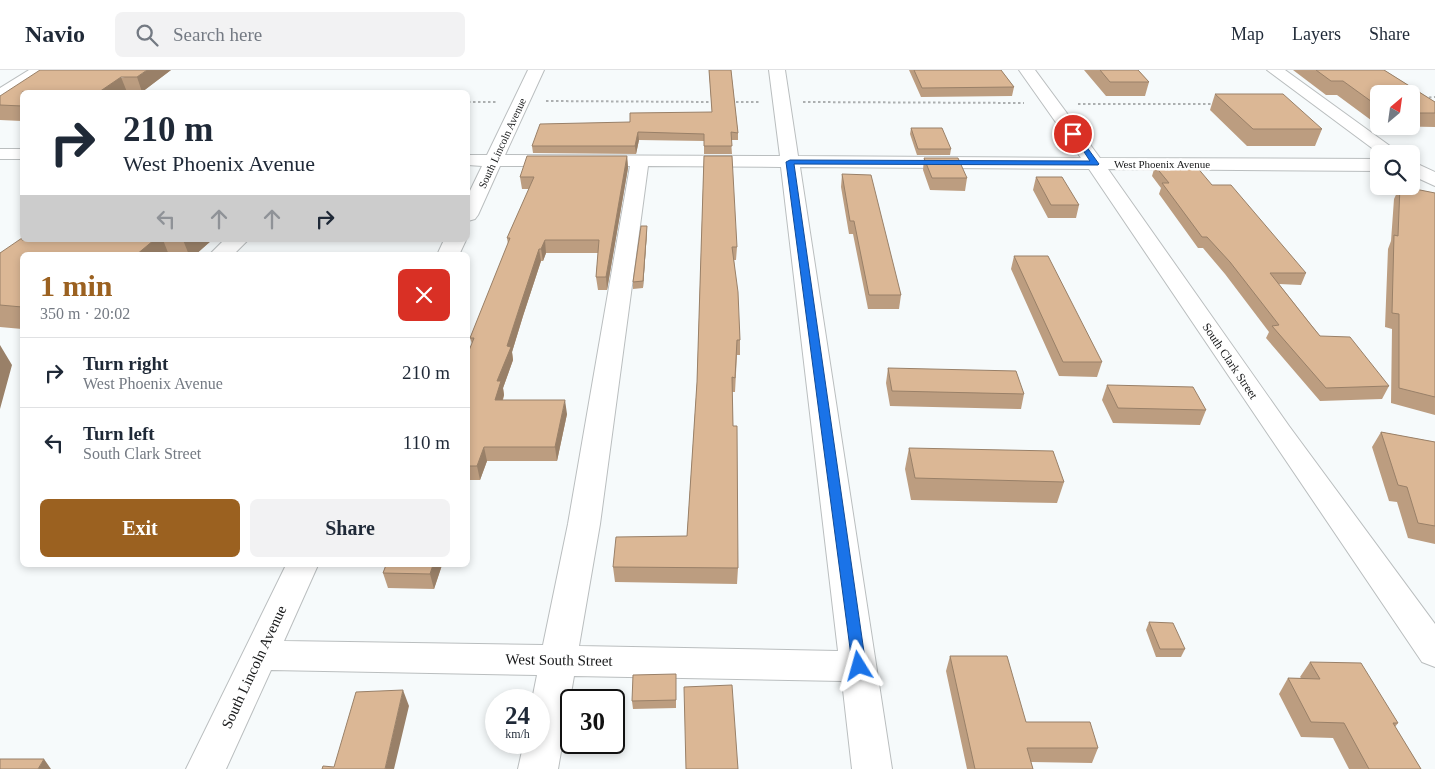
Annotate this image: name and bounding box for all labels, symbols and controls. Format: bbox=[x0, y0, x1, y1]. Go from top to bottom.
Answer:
search box bbox=[115, 12, 465, 57]
text: Navio bbox=[25, 21, 85, 47]
icon: search bbox=[133, 21, 161, 49]
text: Search here bbox=[173, 24, 262, 45]
text: Map bbox=[1231, 24, 1264, 44]
text: Layers bbox=[1292, 24, 1341, 44]
text: Share bbox=[1369, 24, 1410, 44]
north arrow bbox=[1370, 85, 1420, 135]
map controls bbox=[1370, 85, 1420, 195]
street label: South Lincoln Avenue bbox=[476, 96, 528, 190]
icon: right bbox=[40, 110, 105, 175]
text: 210 m bbox=[123, 110, 213, 149]
pin bbox=[1052, 113, 1094, 155]
icon: arrive bbox=[1059, 120, 1087, 148]
button: search bbox=[1370, 145, 1420, 195]
text: West Phoenix Avenue bbox=[123, 151, 315, 176]
street label: West Phoenix Avenue bbox=[1114, 158, 1210, 170]
icon: left bbox=[152, 205, 180, 233]
icon: ahead bbox=[205, 205, 233, 233]
icon: ahead bbox=[258, 205, 286, 233]
icon: right bbox=[311, 205, 339, 233]
text: 1 min bbox=[40, 269, 113, 302]
button: close bbox=[398, 269, 450, 321]
text: 350 m · 20:02 bbox=[40, 305, 130, 322]
street label: South Clark Street bbox=[1199, 320, 1261, 402]
text: Turn right bbox=[83, 353, 168, 374]
icon: right bbox=[40, 359, 68, 387]
text: 210 m bbox=[402, 362, 450, 383]
text: West Phoenix Avenue bbox=[83, 375, 223, 392]
text: Turn left bbox=[83, 423, 155, 444]
icon: left bbox=[40, 429, 68, 457]
text: 110 m bbox=[403, 432, 450, 453]
text: South Clark Street bbox=[83, 445, 201, 462]
button: Exit bbox=[40, 499, 240, 557]
button: Share bbox=[250, 499, 450, 557]
street label: South Lincoln Avenue bbox=[218, 603, 290, 731]
position arrow bbox=[832, 639, 884, 691]
street label: West South Street bbox=[505, 651, 614, 669]
speed limit sign: 30 bbox=[560, 689, 625, 754]
text: 24 bbox=[505, 702, 530, 729]
text: km/h bbox=[505, 727, 530, 741]

